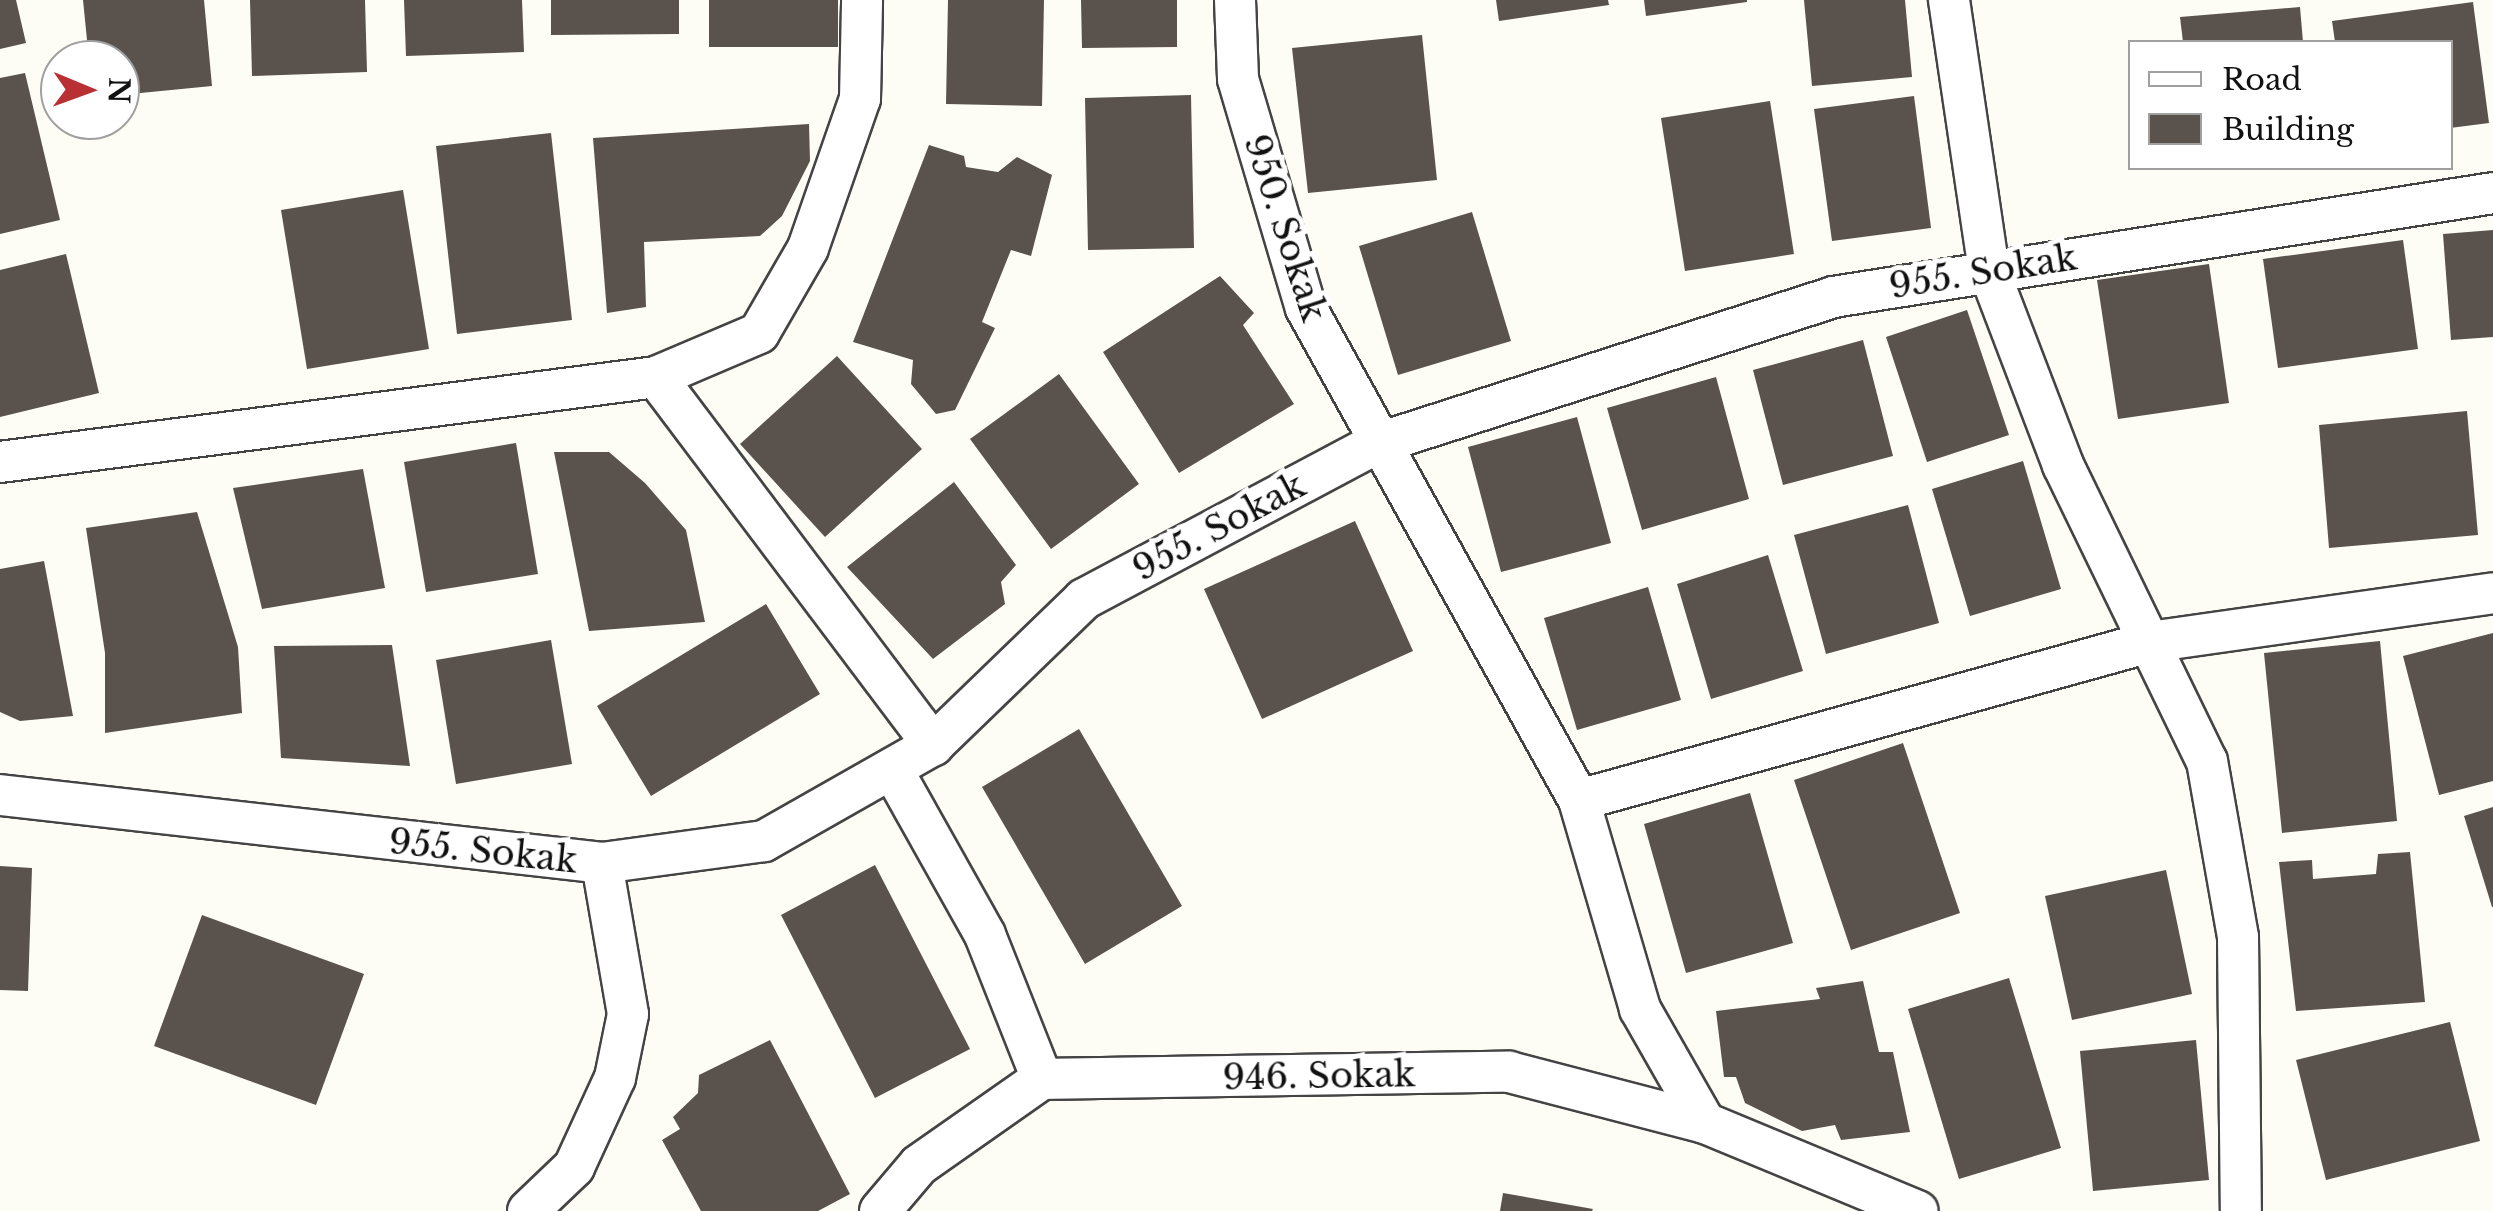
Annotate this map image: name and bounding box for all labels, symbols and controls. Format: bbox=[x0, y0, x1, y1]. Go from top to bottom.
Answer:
north arrow bbox=[40, 40, 140, 140]
legend bbox=[2128, 40, 2453, 170]
text: Road bbox=[2222, 61, 2302, 98]
text: N bbox=[101, 77, 136, 104]
text: Building bbox=[2222, 111, 2354, 148]
street label: 950. Sokak bbox=[1235, 129, 1335, 327]
street label: 955. Sokak bbox=[1886, 236, 2080, 308]
street label: 955. Sokak bbox=[1126, 464, 1312, 590]
street label: 955. Sokak bbox=[387, 820, 579, 882]
street label: 946. Sokak bbox=[1222, 1053, 1416, 1099]

